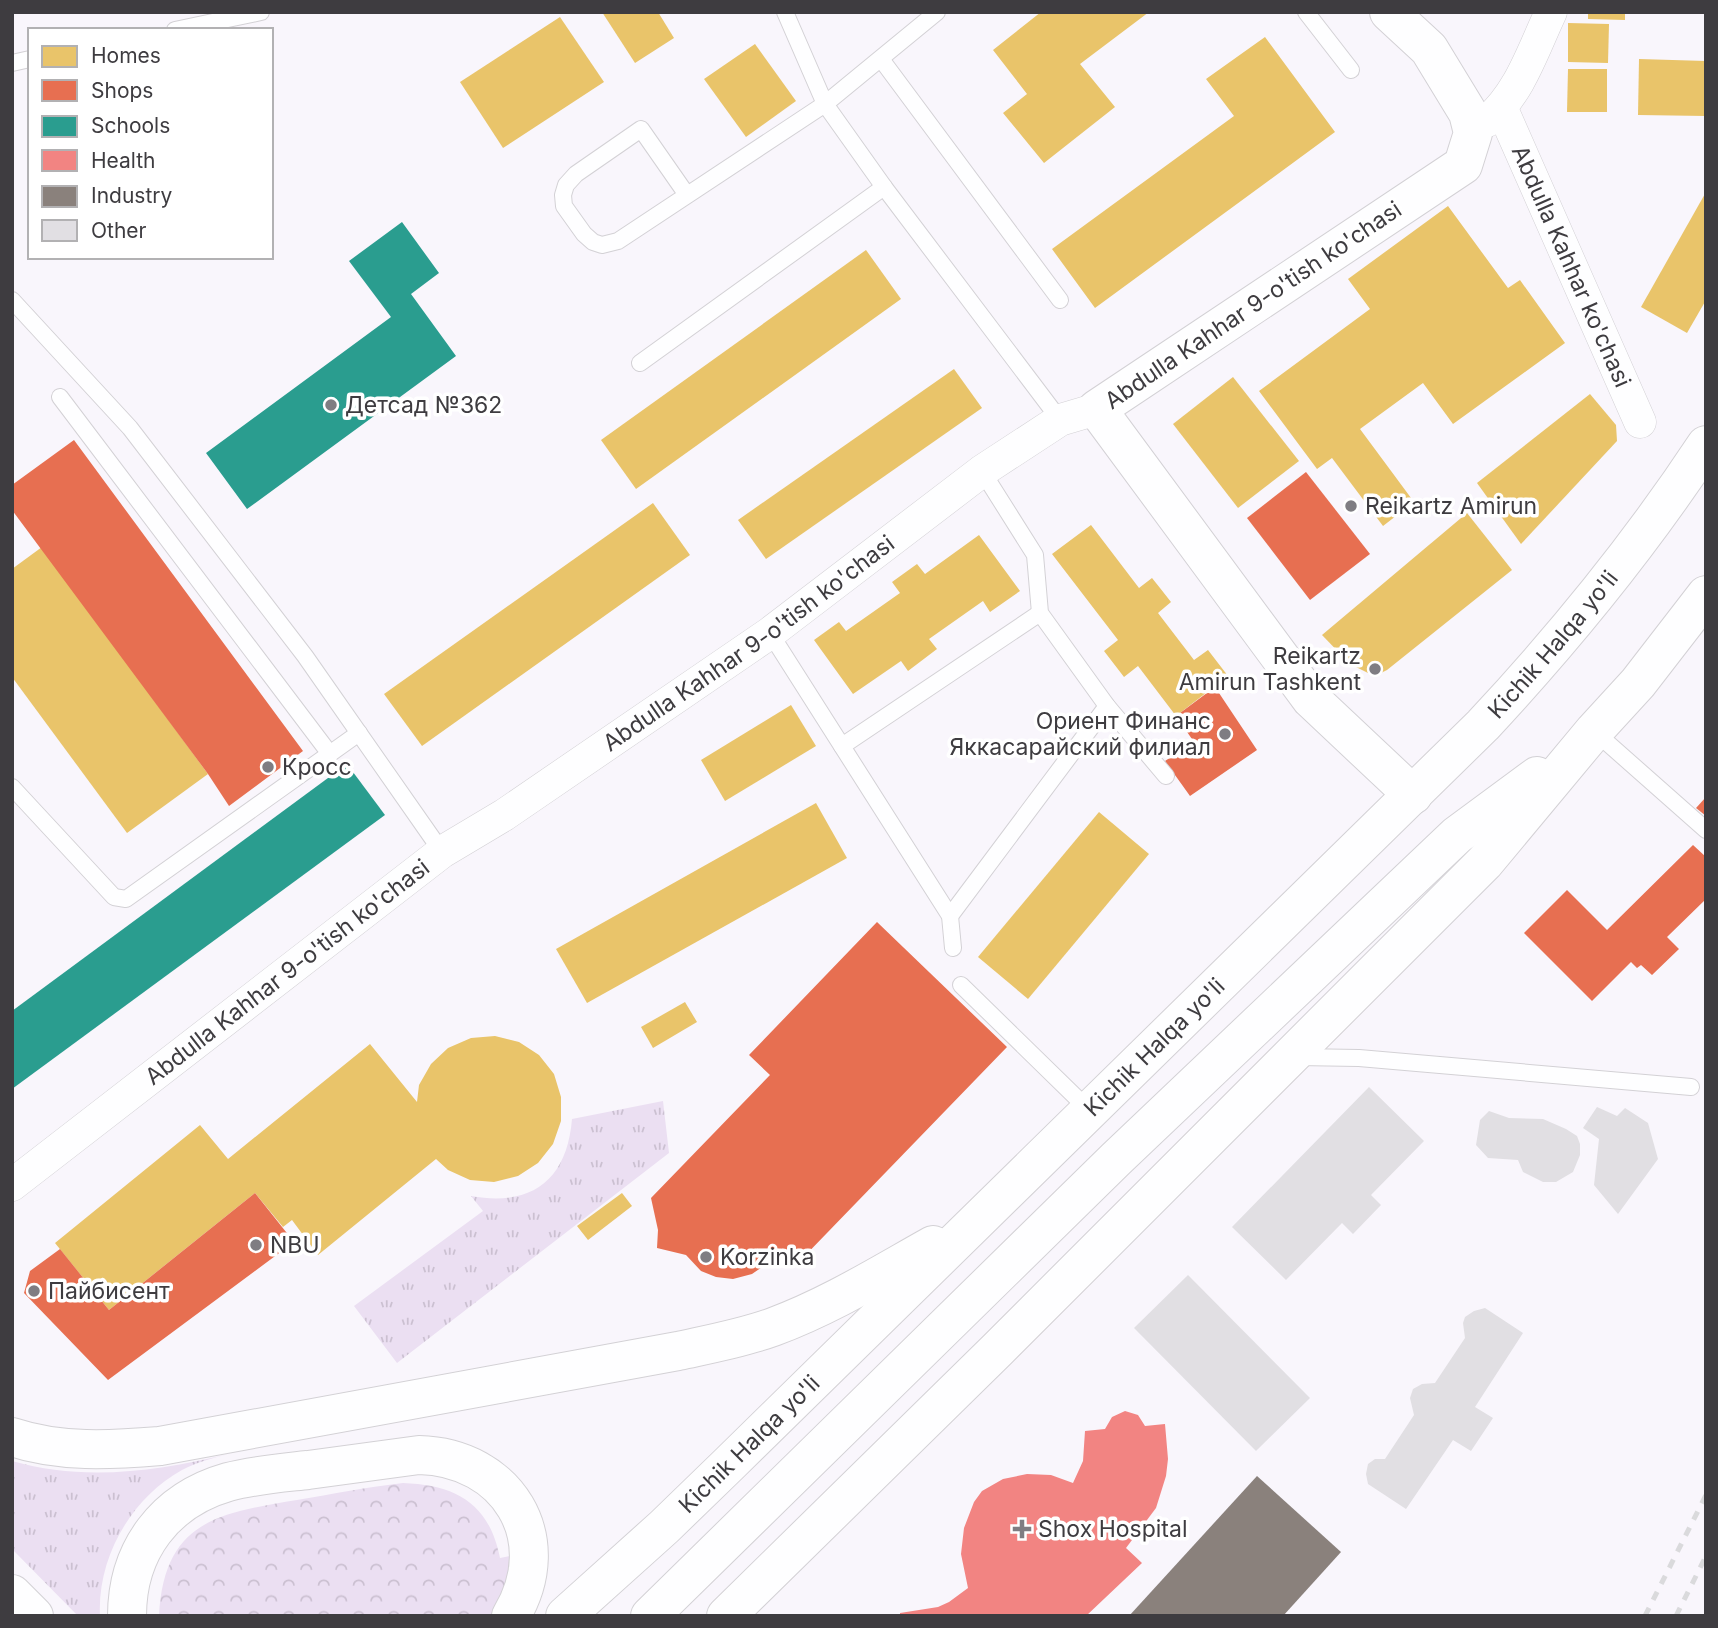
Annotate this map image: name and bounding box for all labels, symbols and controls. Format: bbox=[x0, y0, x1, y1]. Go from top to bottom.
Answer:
legend bbox=[28, 28, 273, 259]
text: Homes bbox=[91, 43, 161, 68]
text: Shops bbox=[91, 78, 153, 103]
text: Schools bbox=[91, 113, 170, 138]
street label: Abdulla Kahhar ko'chasi bbox=[1506, 141, 1637, 392]
text: Health bbox=[91, 148, 156, 173]
text: Industry bbox=[91, 183, 173, 208]
street label: Abdulla Kahhar 9-o'tish ko'chasi bbox=[1099, 195, 1407, 415]
text: Other bbox=[91, 218, 147, 243]
place label: Детсад №362 bbox=[345, 391, 502, 419]
marker: Детсад №362 bbox=[323, 397, 339, 413]
place label: Reikartz Amirun bbox=[1365, 492, 1537, 520]
marker: Reikartz Amirun bbox=[1343, 498, 1359, 514]
street label: Abdulla Kahhar 9-o'tish ko'chasi bbox=[598, 529, 900, 757]
street label: Kichik Halqa yo'li bbox=[1482, 565, 1624, 724]
place label: Reikartz Amirun Tashkent bbox=[1179, 642, 1361, 696]
marker: Reikartz Amirun Tashkent bbox=[1367, 661, 1383, 677]
place label: Ориент Финанс Яккасарайский филиал bbox=[950, 707, 1211, 761]
marker: Ориент Финанс Яккасарайский филиал bbox=[1217, 726, 1233, 742]
place label: Кросс bbox=[282, 753, 352, 781]
marker: Кросс bbox=[260, 759, 276, 775]
street label: Abdulla Kahhar 9-o'tish ko'chasi bbox=[139, 853, 435, 1091]
street label: Kichik Halqa yo'li bbox=[1078, 972, 1230, 1122]
place label: NBU bbox=[270, 1231, 320, 1259]
marker: NBU bbox=[248, 1237, 264, 1253]
place label: Korzinka bbox=[720, 1243, 814, 1271]
marker: Korzinka bbox=[698, 1249, 714, 1265]
place label: Пайбисент bbox=[48, 1277, 170, 1305]
marker: Пайбисент bbox=[26, 1283, 42, 1299]
street label: Kichik Halqa yo'li bbox=[673, 1369, 825, 1519]
place label: Shox Hospital bbox=[1038, 1515, 1187, 1543]
marker: Shox Hospital bbox=[1012, 1519, 1032, 1539]

